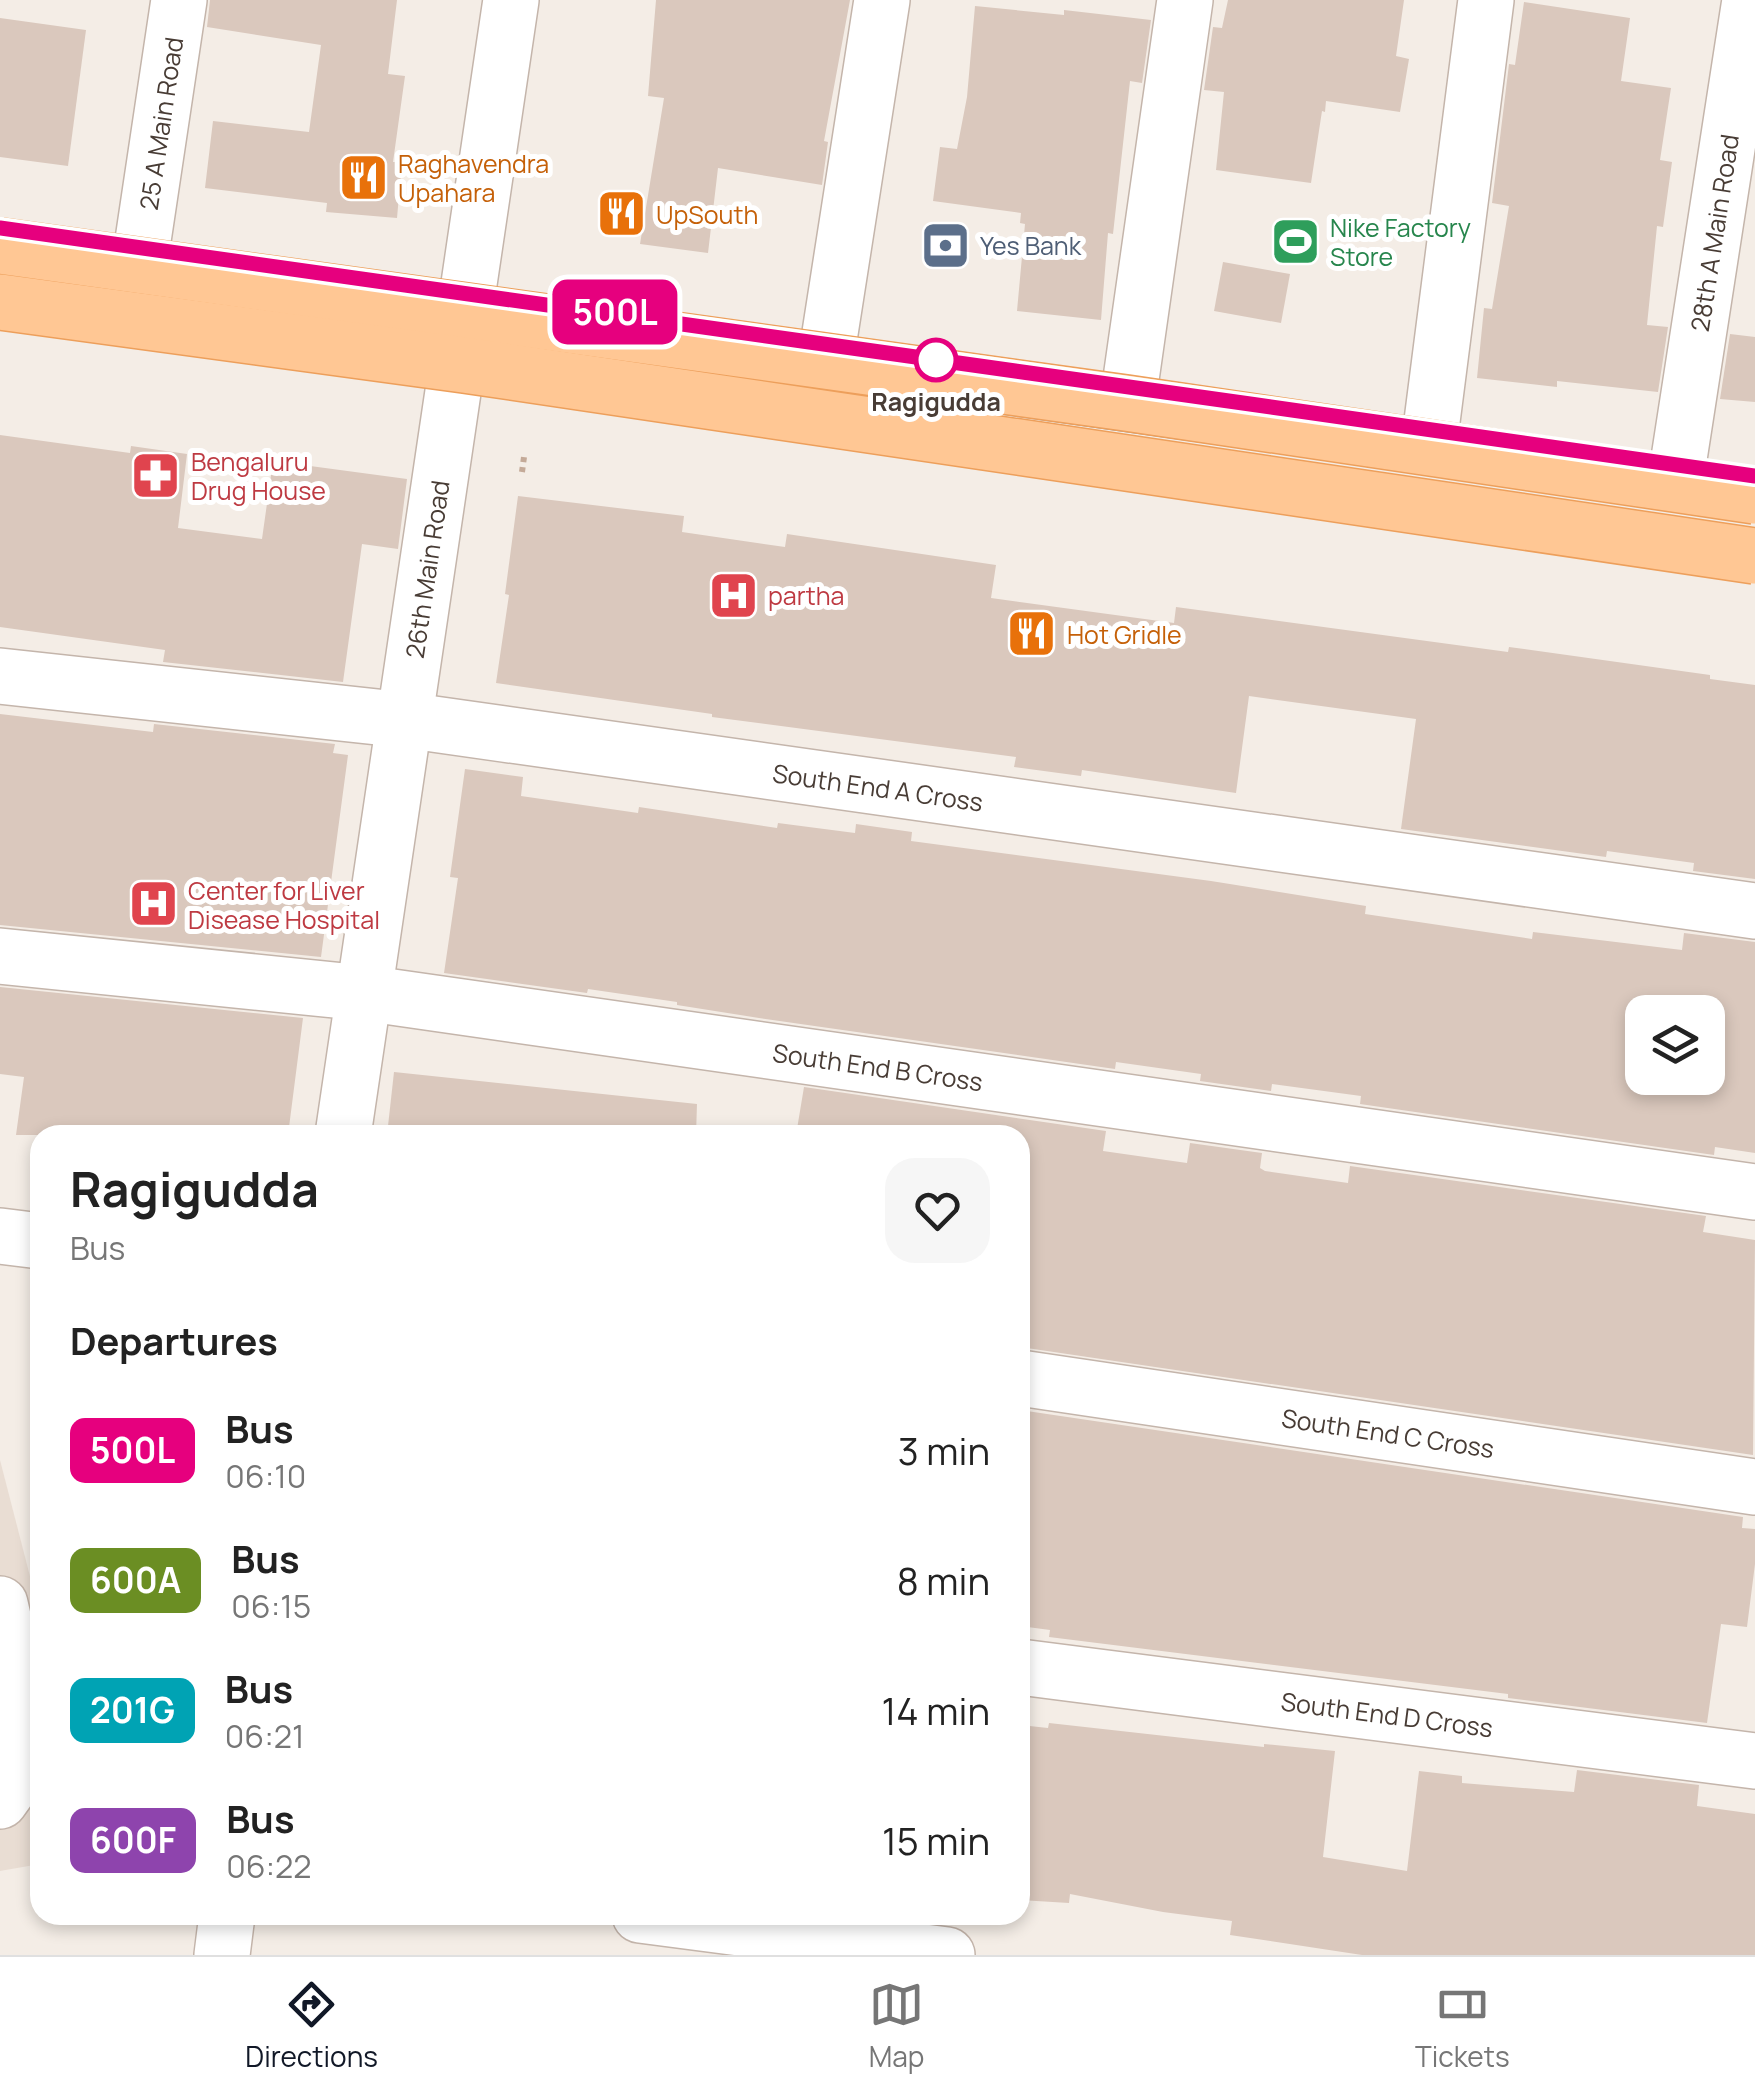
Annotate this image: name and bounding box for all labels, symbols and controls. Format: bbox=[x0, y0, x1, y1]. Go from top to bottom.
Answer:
street label: 25 A Main Road bbox=[130, 34, 191, 212]
street label: 28th A Main Road bbox=[1681, 132, 1747, 334]
place label: Raghavendra Upahara bbox=[398, 146, 549, 210]
restaurant icon: Raghavendra Upahara bbox=[337, 151, 389, 203]
restaurant icon: UpSouth bbox=[595, 188, 647, 240]
place label: UpSouth bbox=[656, 197, 758, 232]
place label: Nike Factory Store bbox=[1330, 210, 1471, 274]
sports icon: Nike Factory Store bbox=[1269, 215, 1321, 267]
bank icon: Yes Bank bbox=[919, 219, 971, 271]
place label: Yes Bank bbox=[980, 228, 1082, 263]
line badge: 500L bbox=[545, 280, 685, 344]
text: 500L bbox=[572, 288, 658, 336]
marker: Ragigudda bbox=[915, 339, 957, 381]
place label: Ragigudda bbox=[871, 384, 1001, 419]
place label: Bengaluru Drug House bbox=[191, 444, 326, 508]
pharmacy icon: Bengaluru Drug House bbox=[130, 449, 182, 501]
street label: 26th Main Road bbox=[396, 478, 457, 661]
hospital icon: partha bbox=[707, 569, 759, 621]
place label: partha bbox=[768, 578, 844, 613]
restaurant icon: Hot Gridle bbox=[1006, 608, 1058, 660]
place label: Hot Gridle bbox=[1067, 617, 1182, 652]
street label: South End A Cross bbox=[770, 755, 985, 819]
place label: Center for Liver Disease Hospital bbox=[188, 873, 380, 937]
hospital icon: Center for Liver Disease Hospital bbox=[127, 878, 179, 930]
map controls bbox=[1625, 995, 1725, 1095]
button: layers bbox=[1625, 995, 1725, 1095]
street label: South End B Cross bbox=[771, 1034, 985, 1099]
text: Ragigudda bbox=[70, 1156, 319, 1221]
button: heart bbox=[885, 1158, 990, 1263]
text: Bus bbox=[70, 1226, 125, 1270]
text: Departures bbox=[70, 1314, 278, 1366]
street label: South End C Cross bbox=[1279, 1400, 1497, 1466]
text: Bus bbox=[225, 1402, 294, 1454]
text: 3 min bbox=[898, 1424, 990, 1476]
text: 500L bbox=[90, 1426, 175, 1474]
text: 06:10 bbox=[225, 1454, 306, 1498]
text: Bus bbox=[231, 1532, 300, 1584]
text: 8 min bbox=[897, 1554, 990, 1606]
text: 600A bbox=[90, 1556, 181, 1604]
text: 06:15 bbox=[231, 1584, 311, 1628]
text: Bus bbox=[225, 1662, 293, 1714]
street label: South End D Cross bbox=[1279, 1683, 1495, 1745]
text: 14 min bbox=[882, 1684, 990, 1736]
text: 201G bbox=[90, 1686, 175, 1734]
text: 06:21 bbox=[225, 1714, 305, 1758]
text: Bus bbox=[226, 1792, 294, 1844]
text: 15 min bbox=[882, 1814, 990, 1866]
text: 600F bbox=[90, 1816, 176, 1864]
text: 06:22 bbox=[226, 1844, 312, 1888]
tab: Directions bbox=[245, 1977, 378, 2075]
tab: Map bbox=[869, 1977, 924, 2075]
tab: Tickets bbox=[1415, 1977, 1510, 2075]

